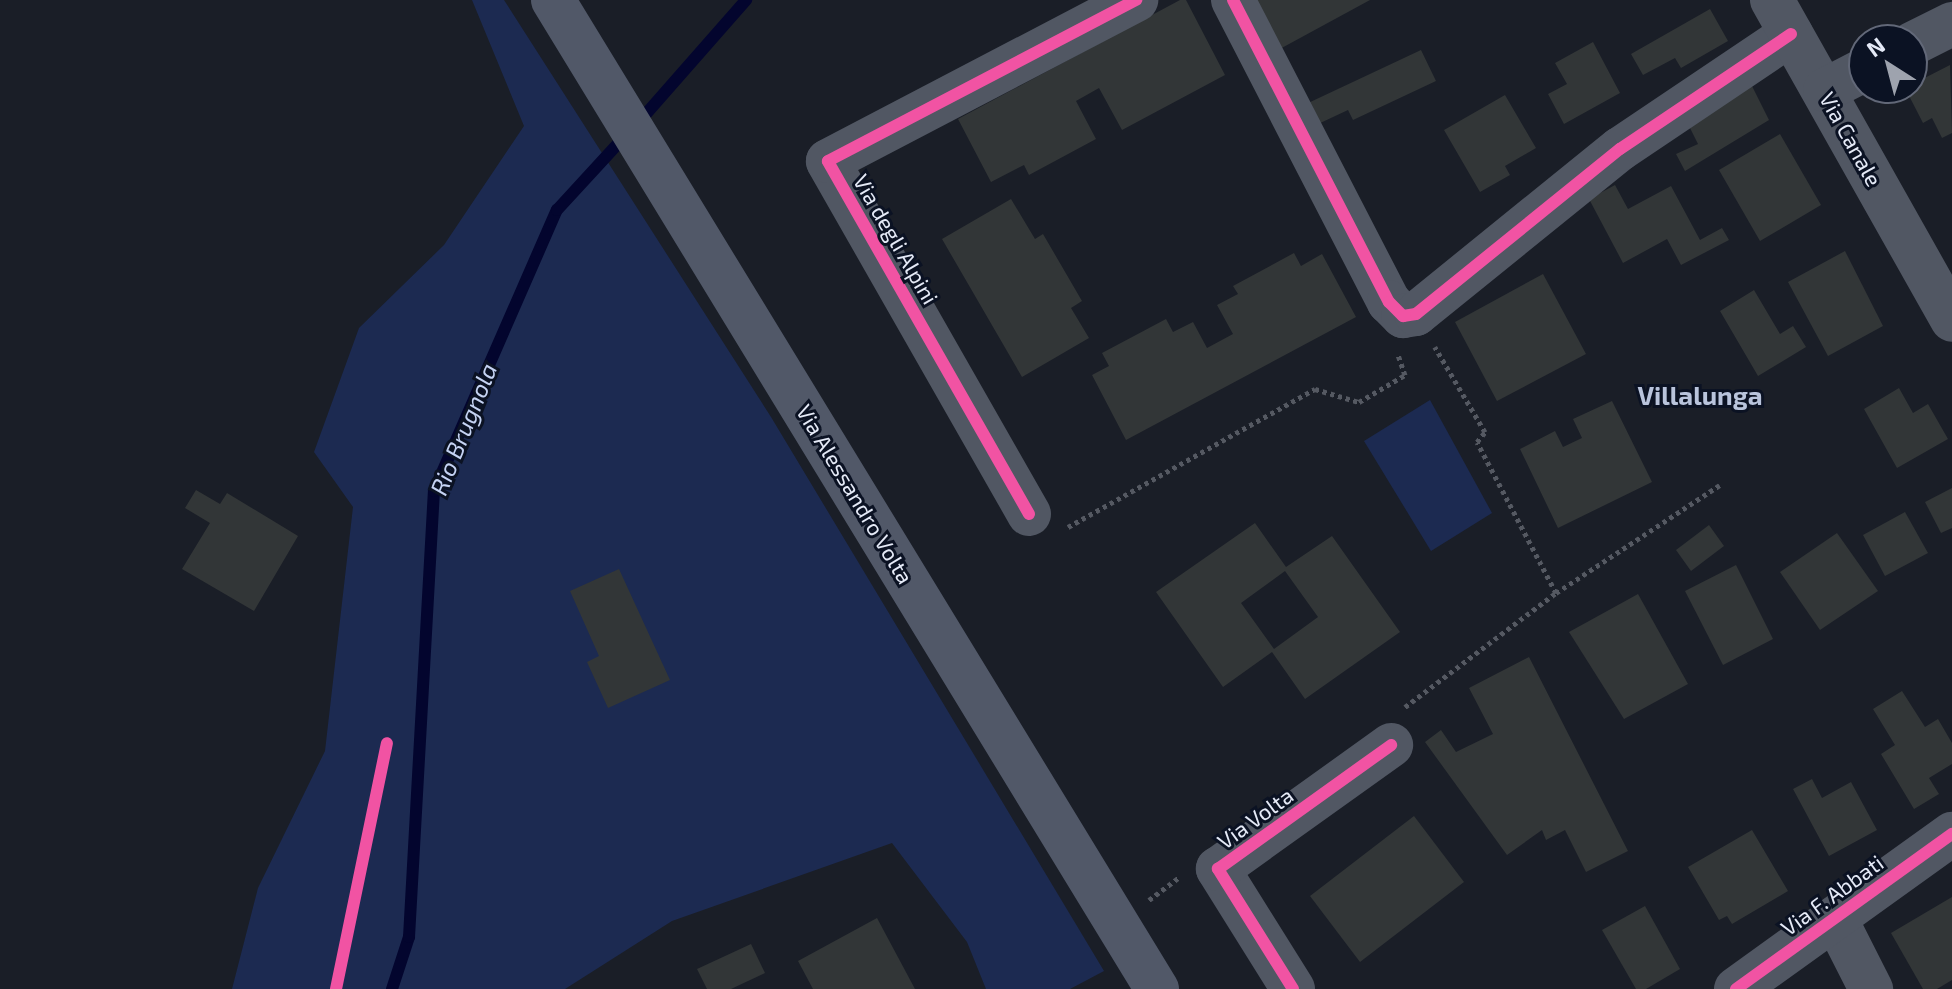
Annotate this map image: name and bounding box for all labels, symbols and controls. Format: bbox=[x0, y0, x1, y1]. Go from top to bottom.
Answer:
north arrow bbox=[1848, 24, 1928, 104]
text: N bbox=[1861, 31, 1889, 61]
street label: Via Canale bbox=[1814, 87, 1888, 191]
street label: Via degli Alpini bbox=[848, 169, 944, 309]
water label: Rio Brugnola bbox=[423, 359, 503, 499]
district label: Villalunga bbox=[1637, 379, 1763, 411]
street label: Via Alessandro Volta bbox=[791, 399, 919, 589]
street label: Via Volta bbox=[1212, 782, 1298, 854]
street label: Via F. Abbati bbox=[1775, 849, 1889, 941]

